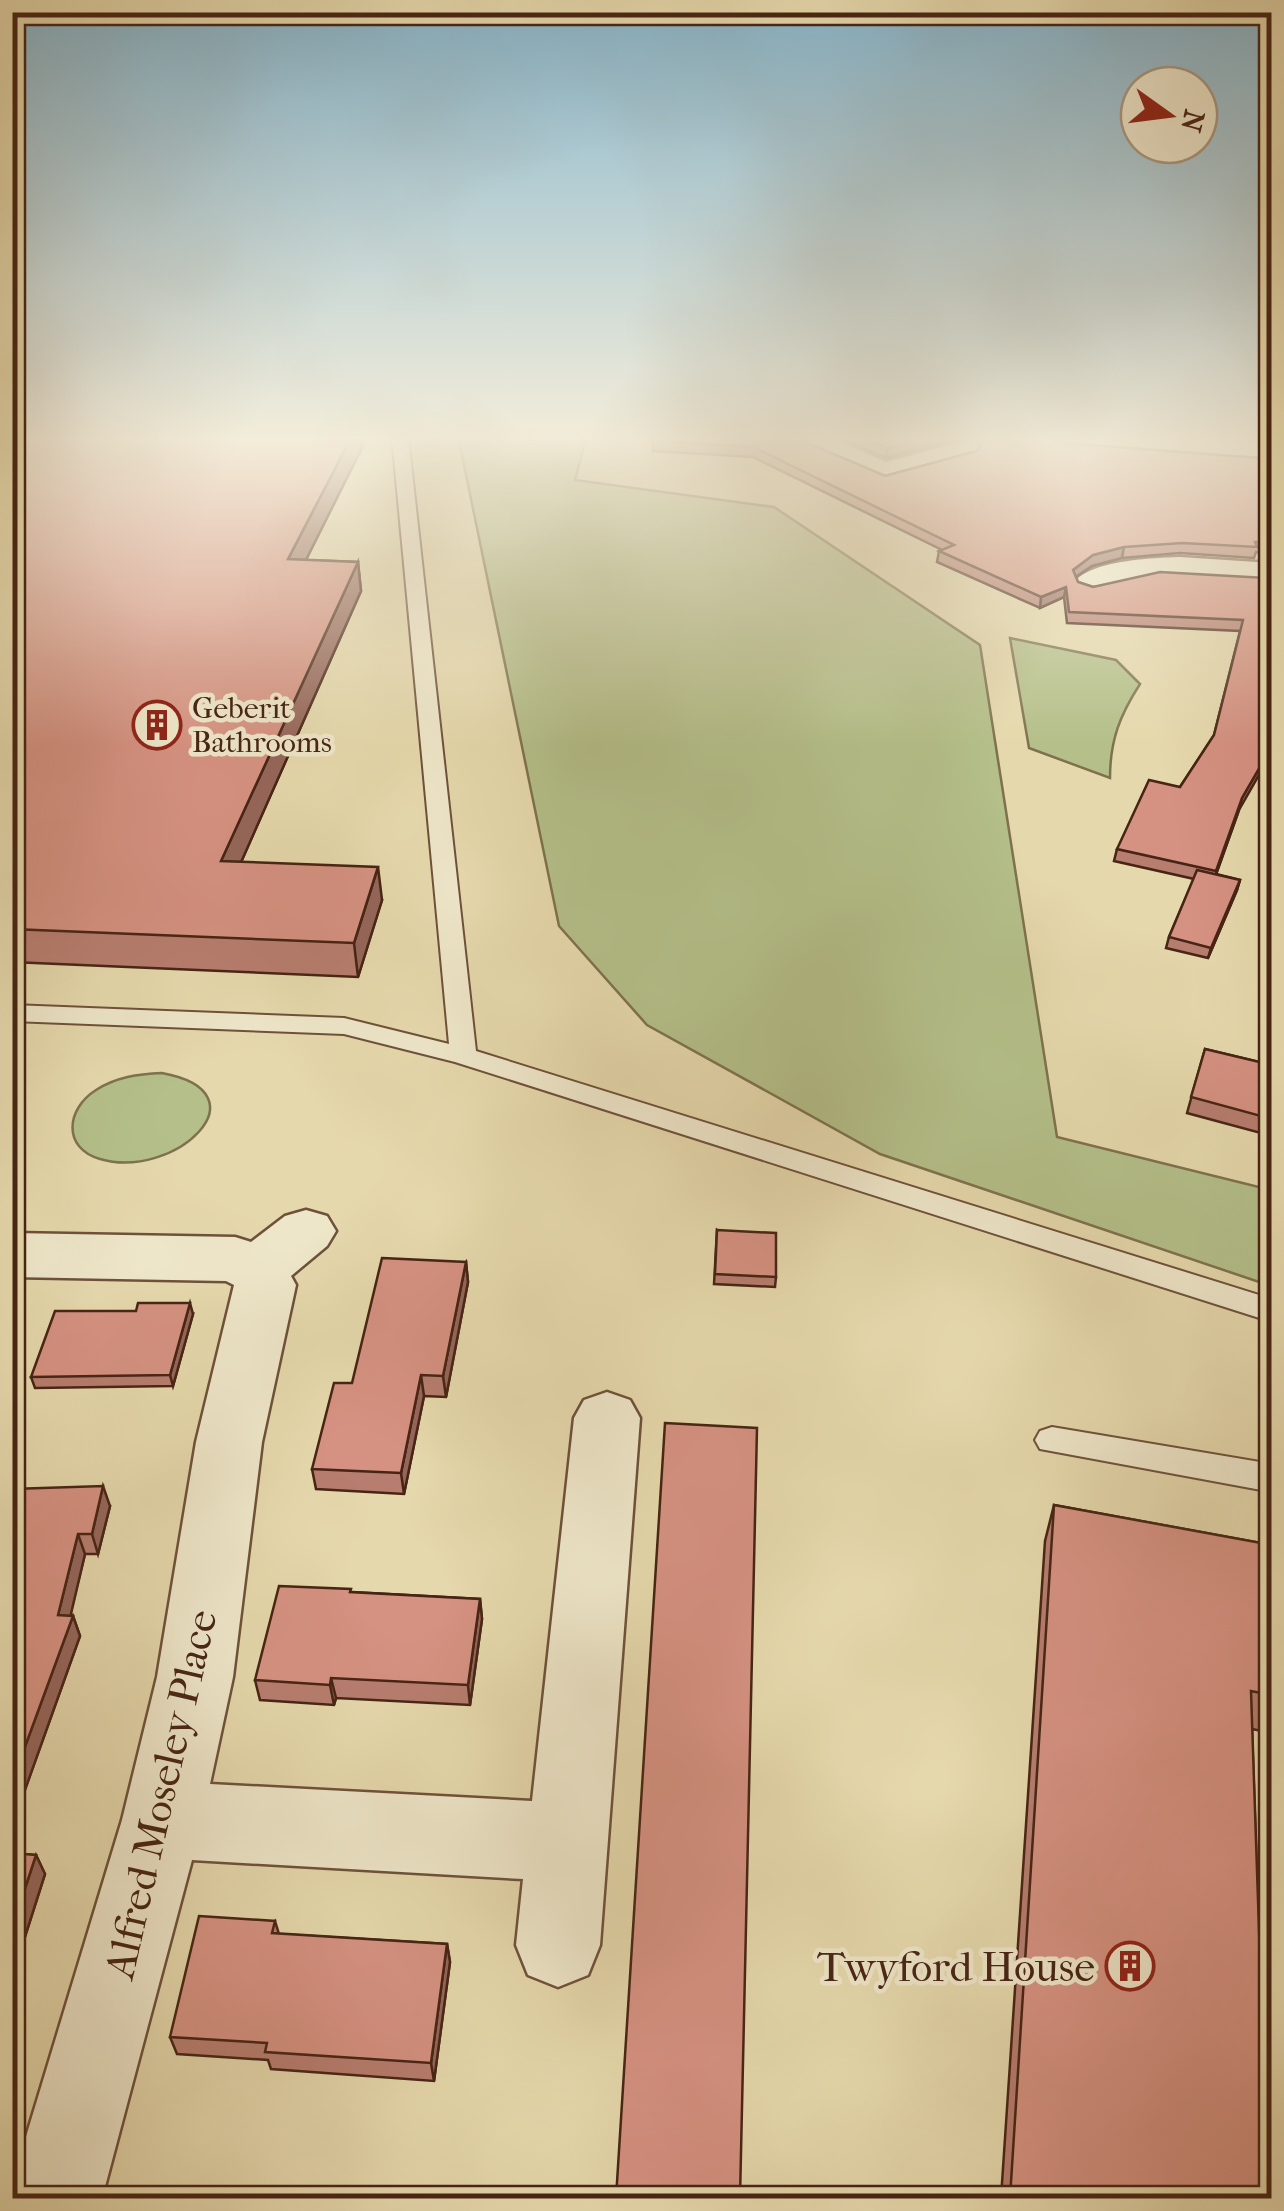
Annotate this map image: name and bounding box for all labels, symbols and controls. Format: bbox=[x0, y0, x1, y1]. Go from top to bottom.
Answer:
north arrow bbox=[1119, 65, 1219, 165]
text: N bbox=[1174, 107, 1211, 136]
place label: Geberit Bathrooms bbox=[192, 691, 332, 760]
building icon: Geberit Bathrooms bbox=[131, 699, 183, 751]
street label: Alfred Moseley Place bbox=[95, 1605, 228, 1985]
building icon: Twyford House bbox=[1104, 1940, 1156, 1992]
place label: Twyford House bbox=[817, 1943, 1095, 1992]

